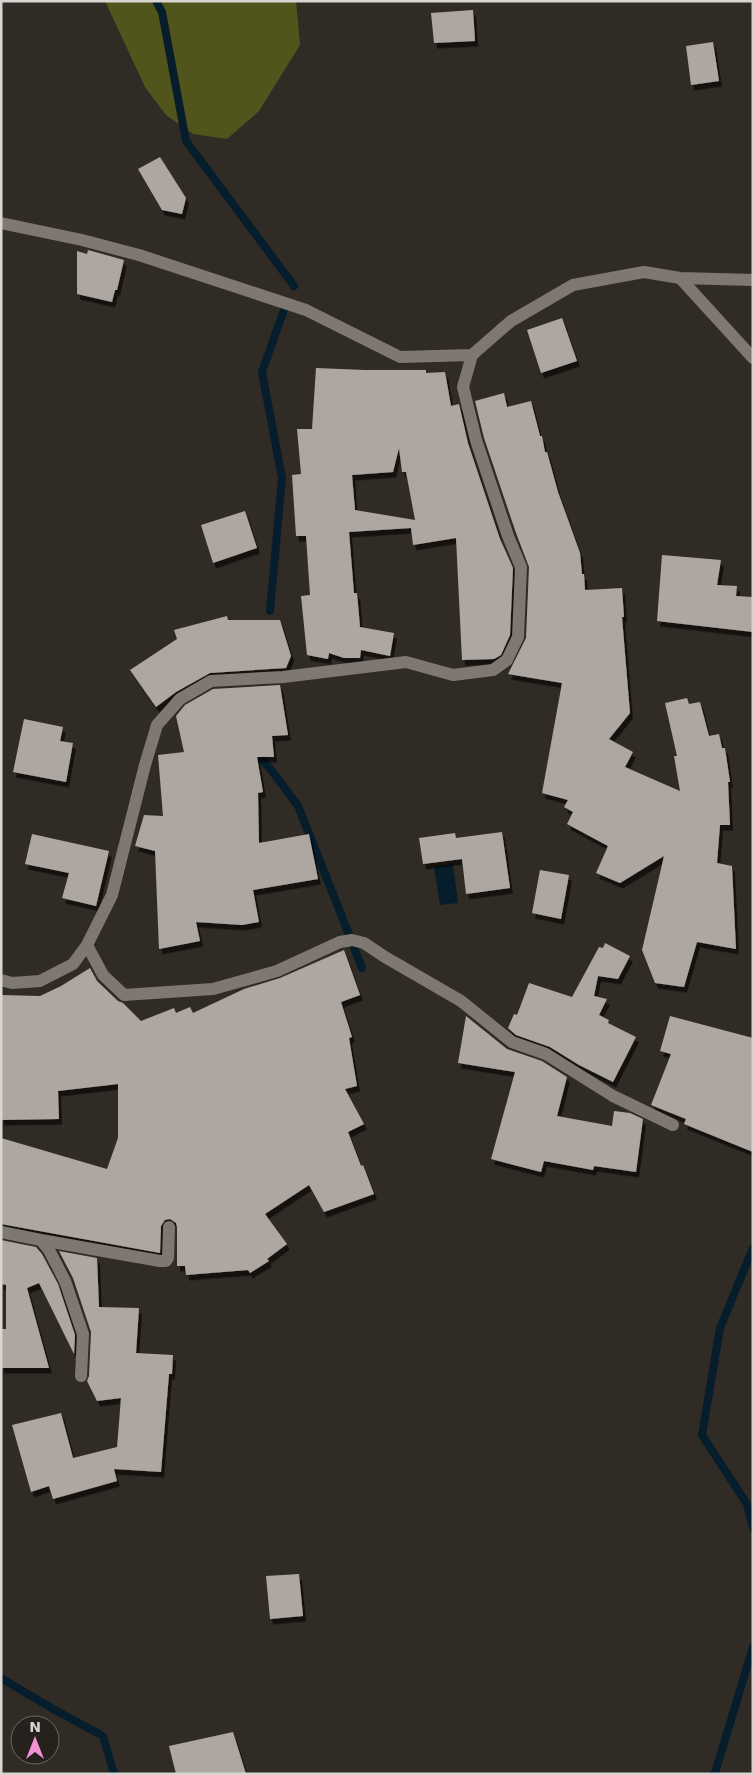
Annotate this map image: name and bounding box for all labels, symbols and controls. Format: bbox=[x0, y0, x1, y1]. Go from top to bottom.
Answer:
north arrow bbox=[10, 1715, 60, 1765]
text: N bbox=[29, 1719, 41, 1735]

